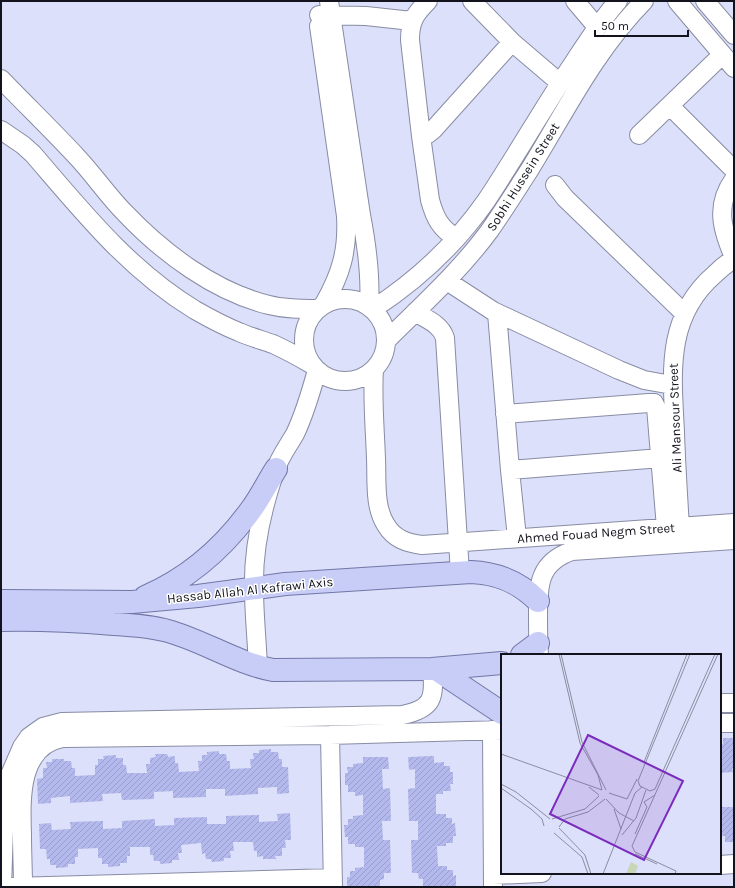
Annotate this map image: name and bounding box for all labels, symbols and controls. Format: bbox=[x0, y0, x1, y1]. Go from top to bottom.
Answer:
scale bar bbox=[595, 12, 688, 38]
text: 50 m bbox=[601, 19, 629, 33]
street label: Sobhi Hussein Street bbox=[484, 120, 563, 234]
street label: Ali Mansour Street bbox=[666, 363, 684, 473]
street label: Ahmed Fouad Negm Street bbox=[517, 520, 676, 546]
street label: Hassab Allah Al Kafrawi Axis bbox=[166, 574, 334, 606]
inset map bbox=[501, 654, 721, 874]

